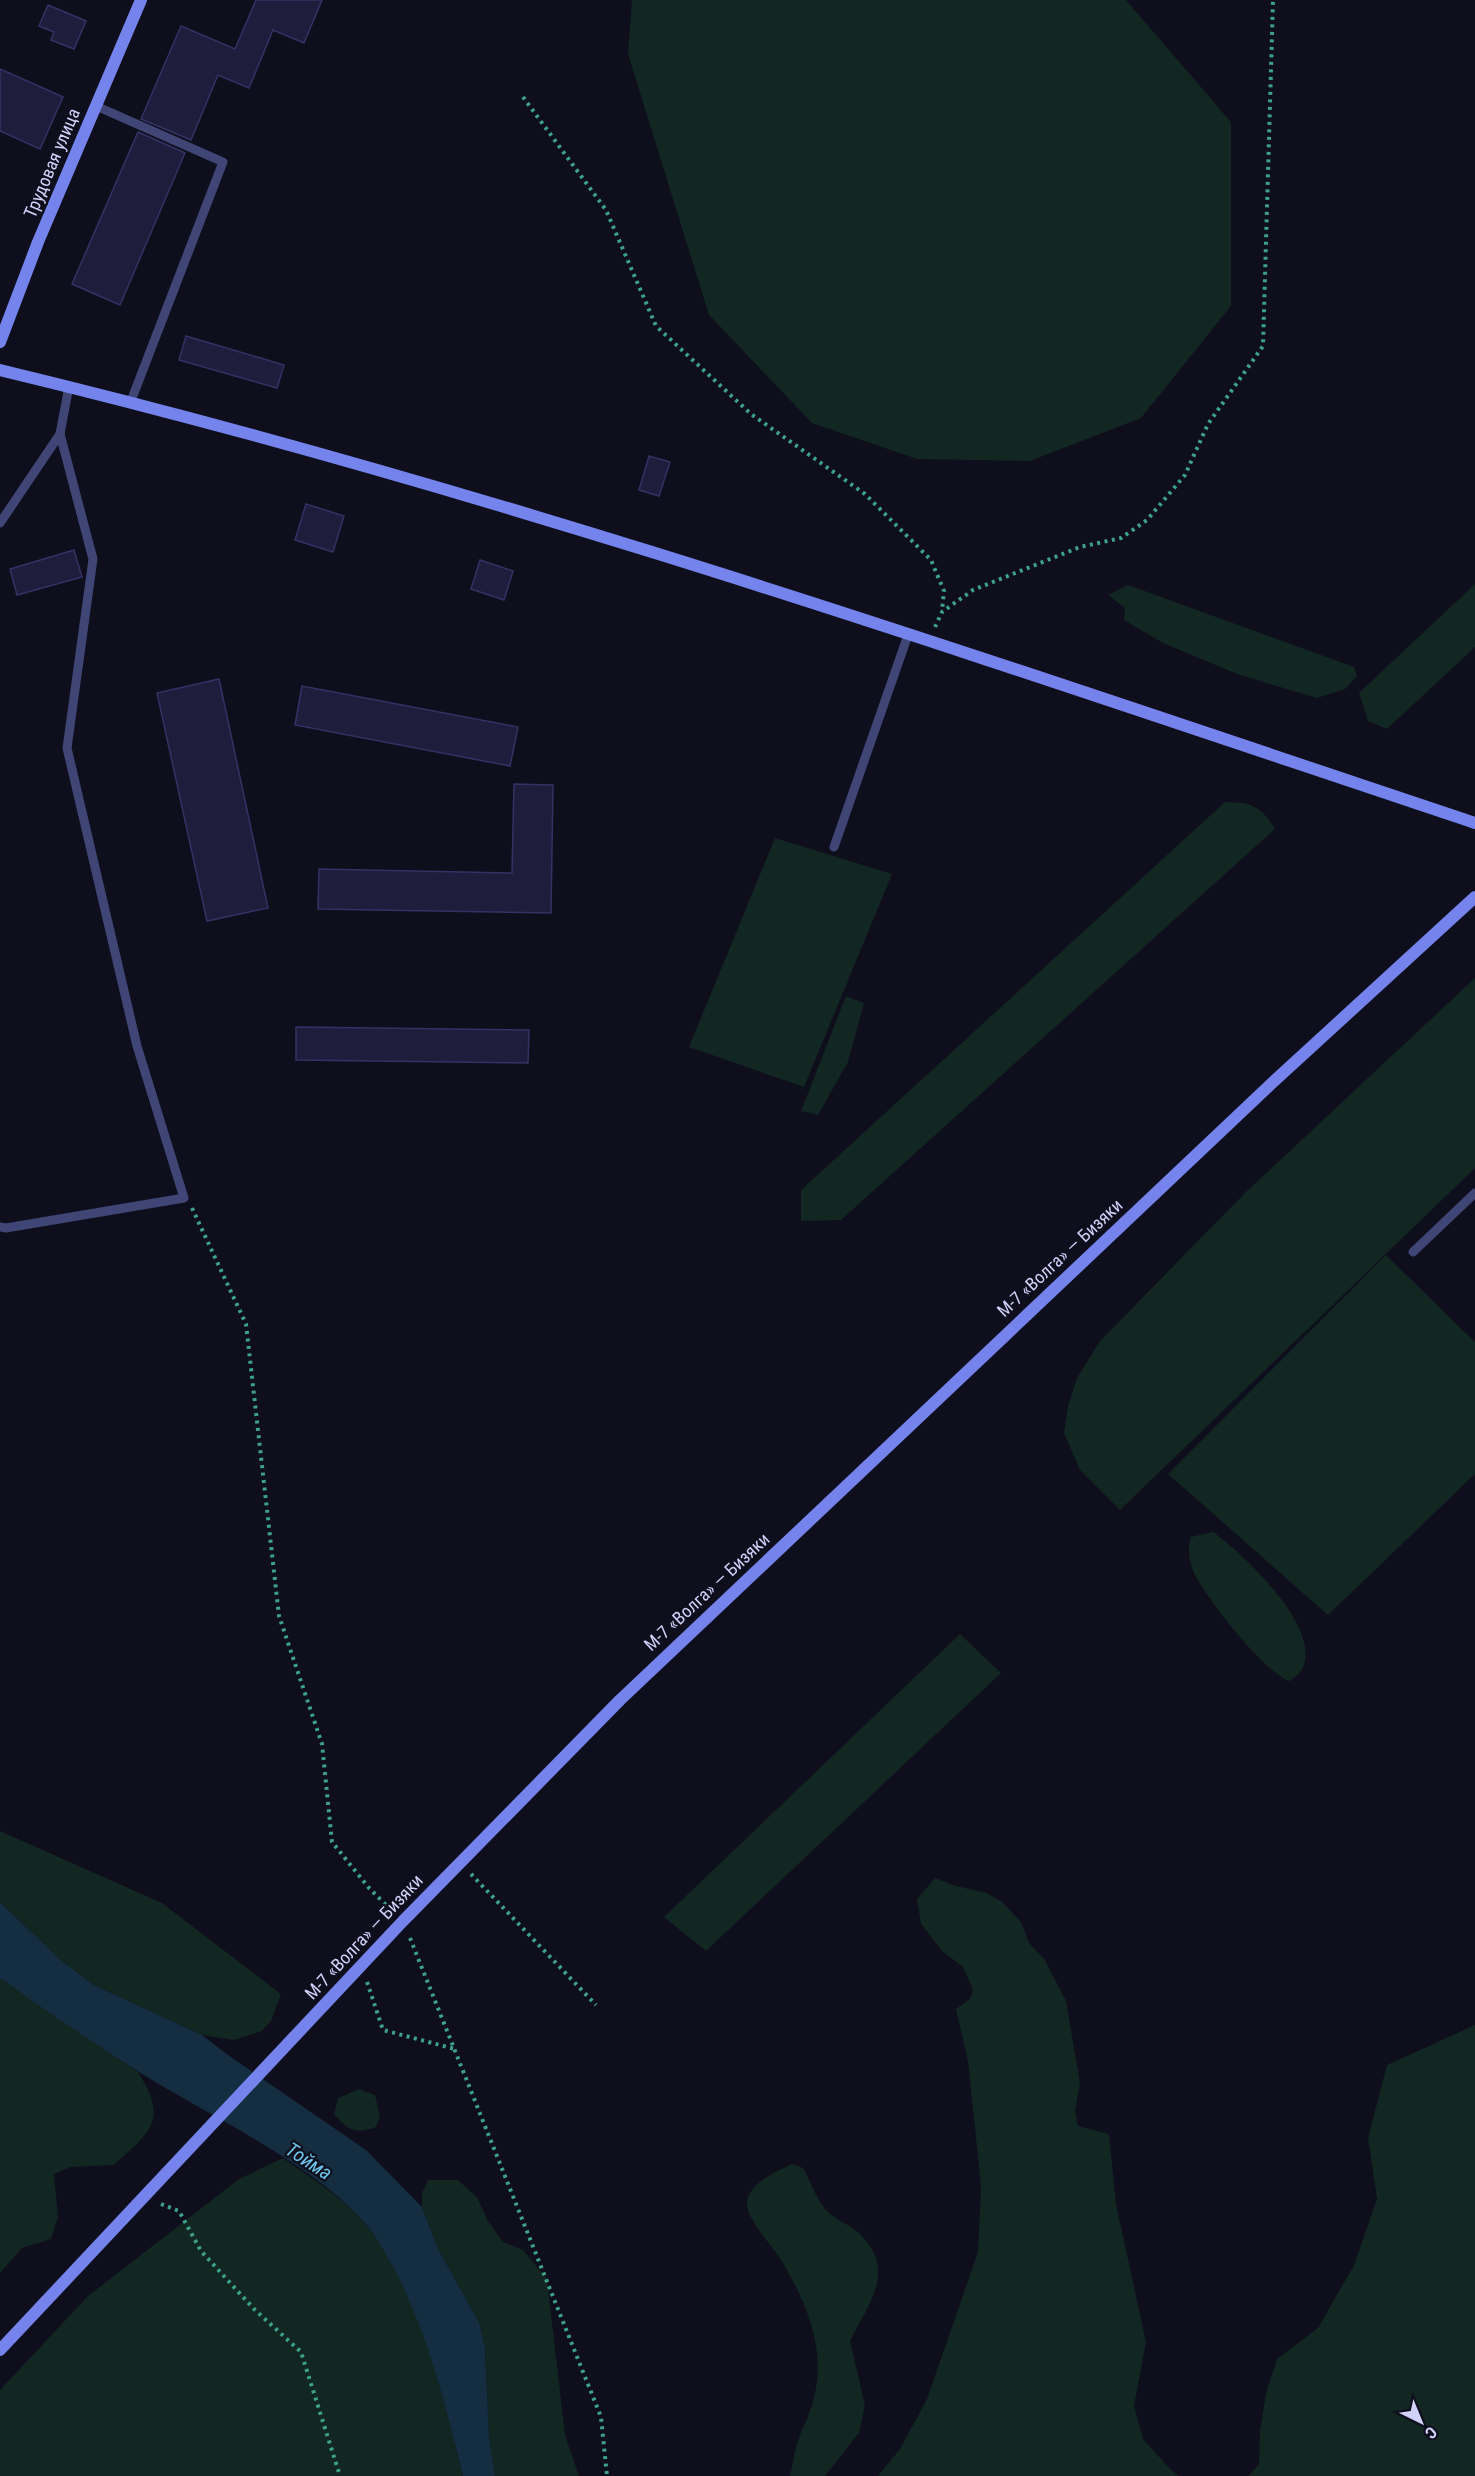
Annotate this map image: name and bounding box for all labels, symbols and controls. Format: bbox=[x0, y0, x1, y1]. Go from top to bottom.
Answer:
street label: Трудовая улица bbox=[19, 105, 84, 221]
street label: М-7 «Волга» — Бизяки bbox=[993, 1194, 1127, 1321]
street label: М-7 «Волга» — Бизяки bbox=[640, 1528, 774, 1655]
street label: М-7 «Волга» — Бизяки bbox=[300, 1870, 427, 2004]
water label: Тойма bbox=[281, 2137, 337, 2185]
north arrow bbox=[1391, 2392, 1451, 2452]
text: С bbox=[1421, 2423, 1441, 2443]

